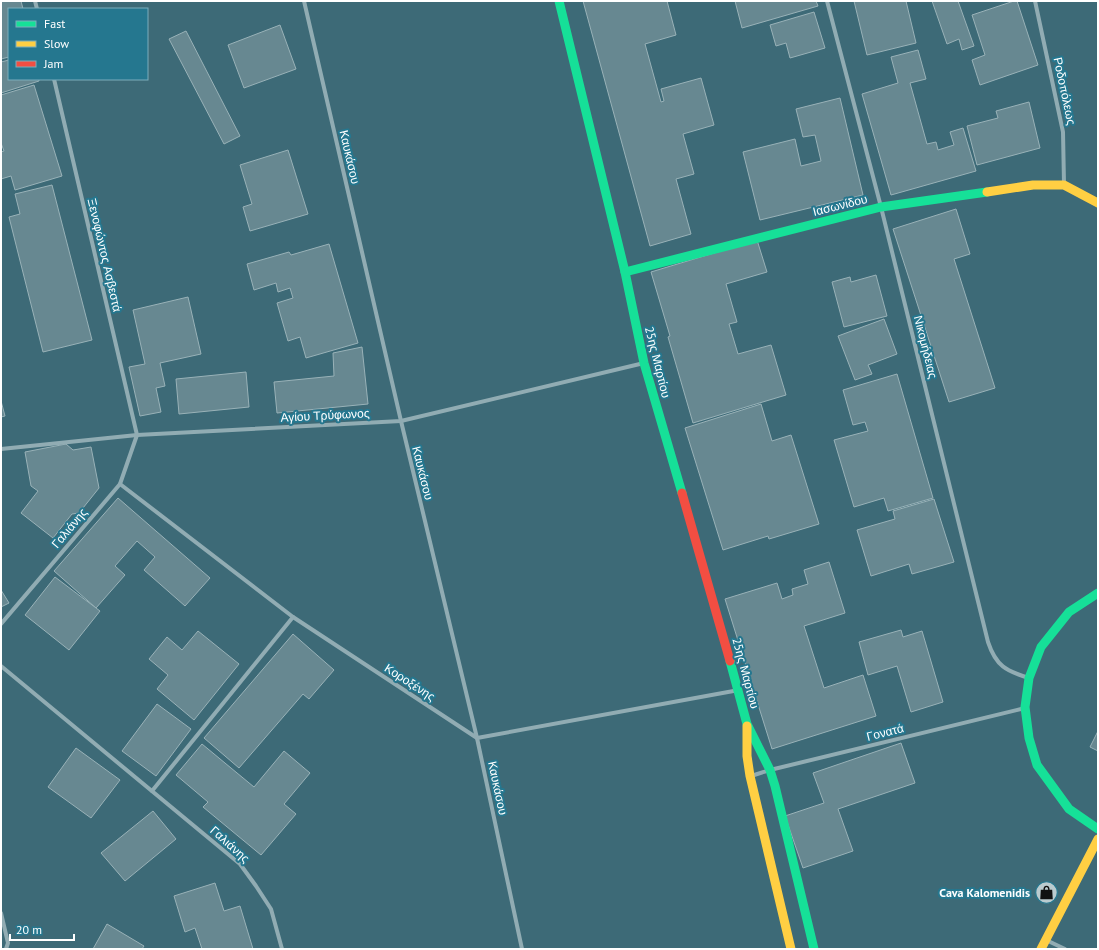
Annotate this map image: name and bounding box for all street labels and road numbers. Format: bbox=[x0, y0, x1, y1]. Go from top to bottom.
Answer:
street label: Ροδοπόλεως bbox=[1050, 56, 1080, 126]
street label: Καυκάσου bbox=[337, 129, 363, 185]
street label: Ιασωνίδου bbox=[811, 191, 869, 219]
street label: Ξενοφώντος Ασβεστά bbox=[85, 197, 125, 313]
street label: Νικομήδειας bbox=[911, 314, 941, 380]
street label: 25ης Μαρτίου bbox=[642, 325, 674, 399]
street label: Αγίου Τρύφωνος bbox=[280, 405, 370, 425]
street label: Καυκάσου bbox=[409, 445, 437, 501]
street label: Γαλιάνης bbox=[48, 505, 90, 551]
street label: 25ης Μαρτίου bbox=[729, 636, 763, 710]
street label: Κοροξένης bbox=[382, 660, 438, 704]
street label: Γονατά bbox=[865, 720, 905, 744]
street label: Καυκάσου bbox=[485, 760, 511, 816]
street label: Γαλιάνης bbox=[207, 822, 253, 866]

